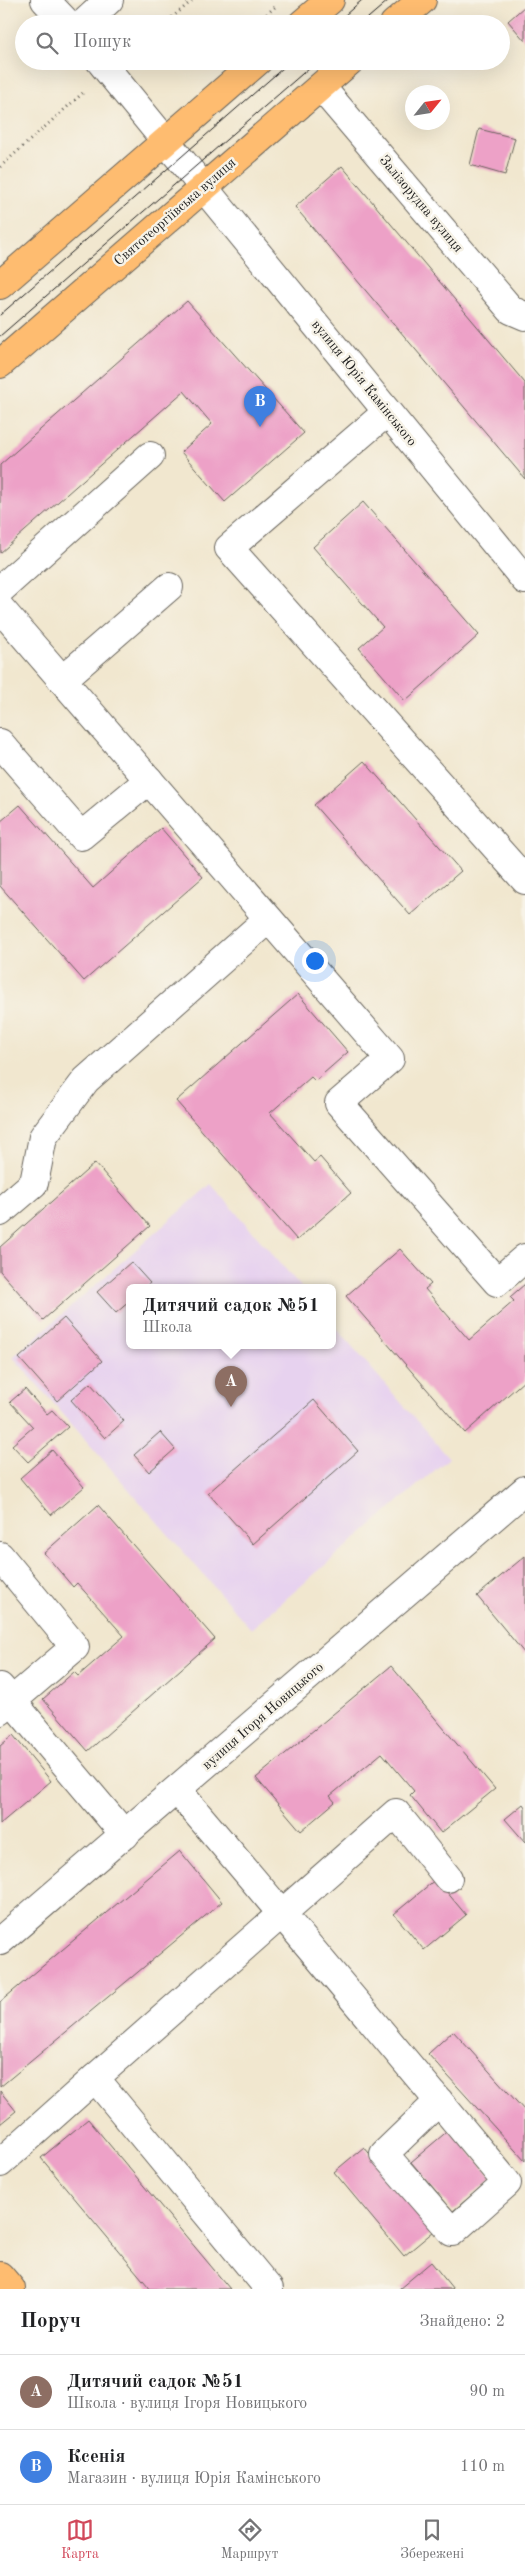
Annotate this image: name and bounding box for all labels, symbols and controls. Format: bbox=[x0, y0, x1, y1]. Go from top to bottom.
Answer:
search box bbox=[15, 15, 510, 70]
icon: search bbox=[33, 29, 61, 57]
text: Пошук bbox=[73, 33, 131, 52]
north arrow bbox=[405, 85, 450, 130]
street label: Залізорудна вулиця bbox=[377, 153, 465, 255]
street label: Святогеоргіївська вулиця bbox=[111, 155, 239, 269]
street label: вулиця Юрія Камінського bbox=[309, 317, 419, 449]
pin: B bbox=[244, 386, 276, 427]
your location bbox=[302, 948, 328, 974]
popup bbox=[126, 1284, 336, 1349]
text: Дитячий садок №51 bbox=[143, 1297, 319, 1316]
text: Школа bbox=[143, 1320, 192, 1336]
pin: A bbox=[215, 1366, 247, 1407]
street label: вулиця Ігоря Новицького bbox=[200, 1660, 326, 1772]
text: Поруч bbox=[20, 2311, 81, 2332]
text: Знайдено: 2 bbox=[420, 2314, 505, 2330]
text: Дитячий садок №51 bbox=[67, 2373, 244, 2392]
text: A bbox=[30, 2384, 42, 2400]
text: 90 m bbox=[469, 2384, 505, 2400]
text: Школа · вулиця Ігоря Новицького bbox=[67, 2396, 307, 2412]
text: Ксенія bbox=[67, 2448, 125, 2467]
text: B bbox=[30, 2459, 42, 2475]
text: 110 m bbox=[460, 2459, 505, 2475]
text: Магазин · вулиця Юрія Камінського bbox=[67, 2471, 321, 2487]
tab: Карта bbox=[61, 2516, 99, 2563]
tab: Маршрут bbox=[221, 2516, 278, 2563]
tab: Збережені bbox=[400, 2516, 464, 2563]

